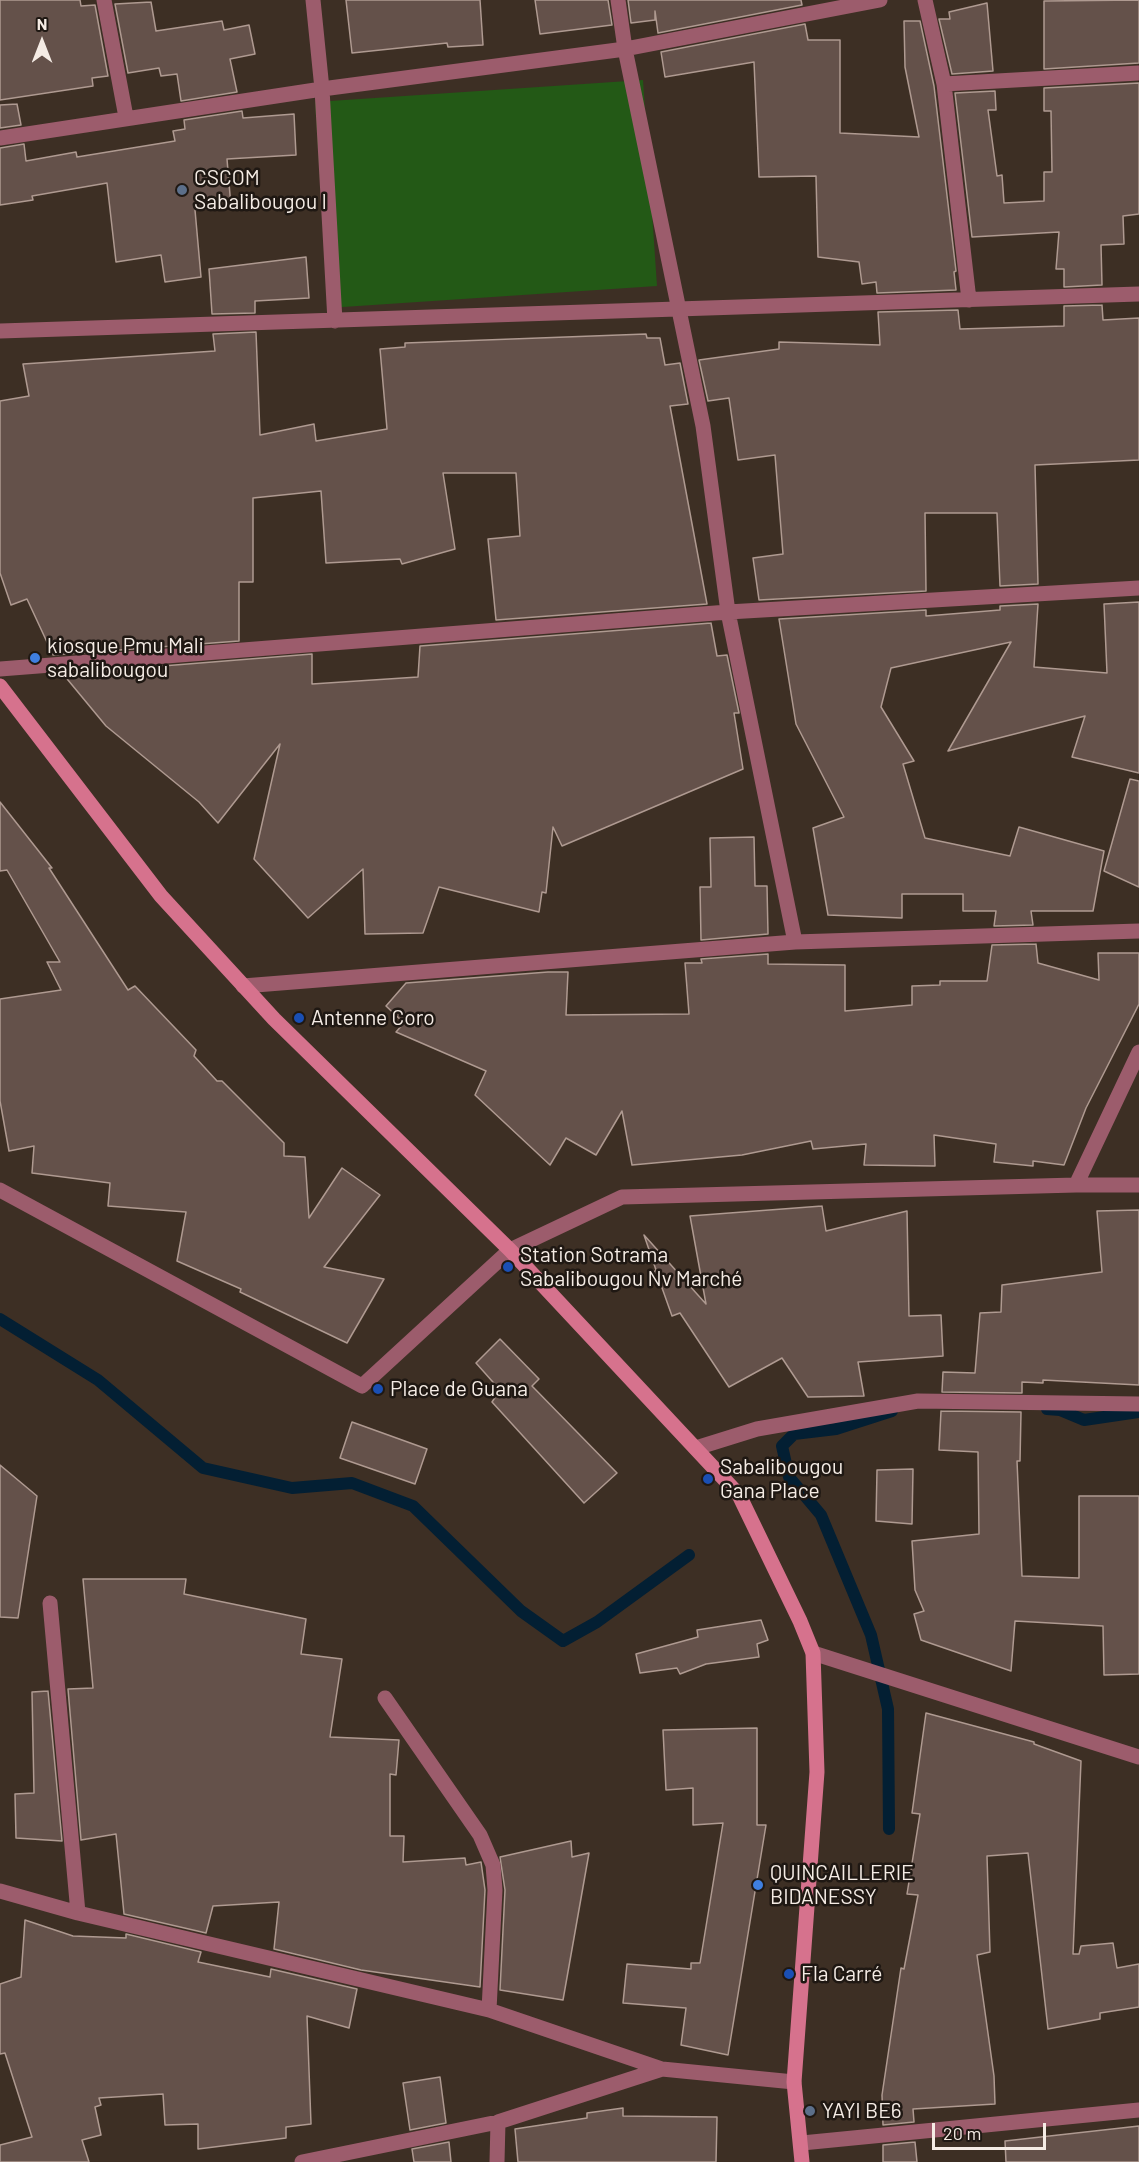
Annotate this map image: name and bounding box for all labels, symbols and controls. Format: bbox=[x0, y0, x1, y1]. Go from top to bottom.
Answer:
north arrow bbox=[12, 12, 72, 72]
text: N bbox=[37, 14, 47, 33]
place label: CSCOM Sabalibougou I bbox=[194, 165, 327, 215]
marker: CSCOM Sabalibougou I bbox=[175, 183, 189, 197]
place label: kiosque Pmu Mali sabalibougou bbox=[47, 633, 204, 683]
marker: kiosque Pmu Mali sabalibougou bbox=[28, 651, 42, 665]
place label: Antenne Coro bbox=[311, 1005, 435, 1031]
marker: Antenne Coro bbox=[292, 1011, 306, 1025]
place label: Station Sotrama Sabalibougou Nv Marché bbox=[520, 1242, 742, 1292]
marker: Station Sotrama Sabalibougou Nv Marché bbox=[501, 1260, 515, 1274]
place label: Place de Guana bbox=[390, 1376, 528, 1402]
marker: Place de Guana bbox=[371, 1382, 385, 1396]
place label: Sabalibougou Gana Place bbox=[720, 1454, 843, 1504]
marker: Sabalibougou Gana Place bbox=[701, 1472, 715, 1486]
place label: QUINCAILLERIE BIDANESSY bbox=[770, 1860, 914, 1910]
marker: QUINCAILLERIE BIDANESSY bbox=[751, 1878, 765, 1892]
place label: Fla Carré bbox=[801, 1961, 882, 1987]
marker: Fla Carré bbox=[782, 1967, 796, 1981]
place label: YAYI BE6 bbox=[822, 2098, 902, 2124]
marker: YAYI BE6 bbox=[803, 2104, 817, 2118]
scale bar bbox=[935, 2111, 1049, 2149]
text: 20 m bbox=[943, 2122, 981, 2144]

